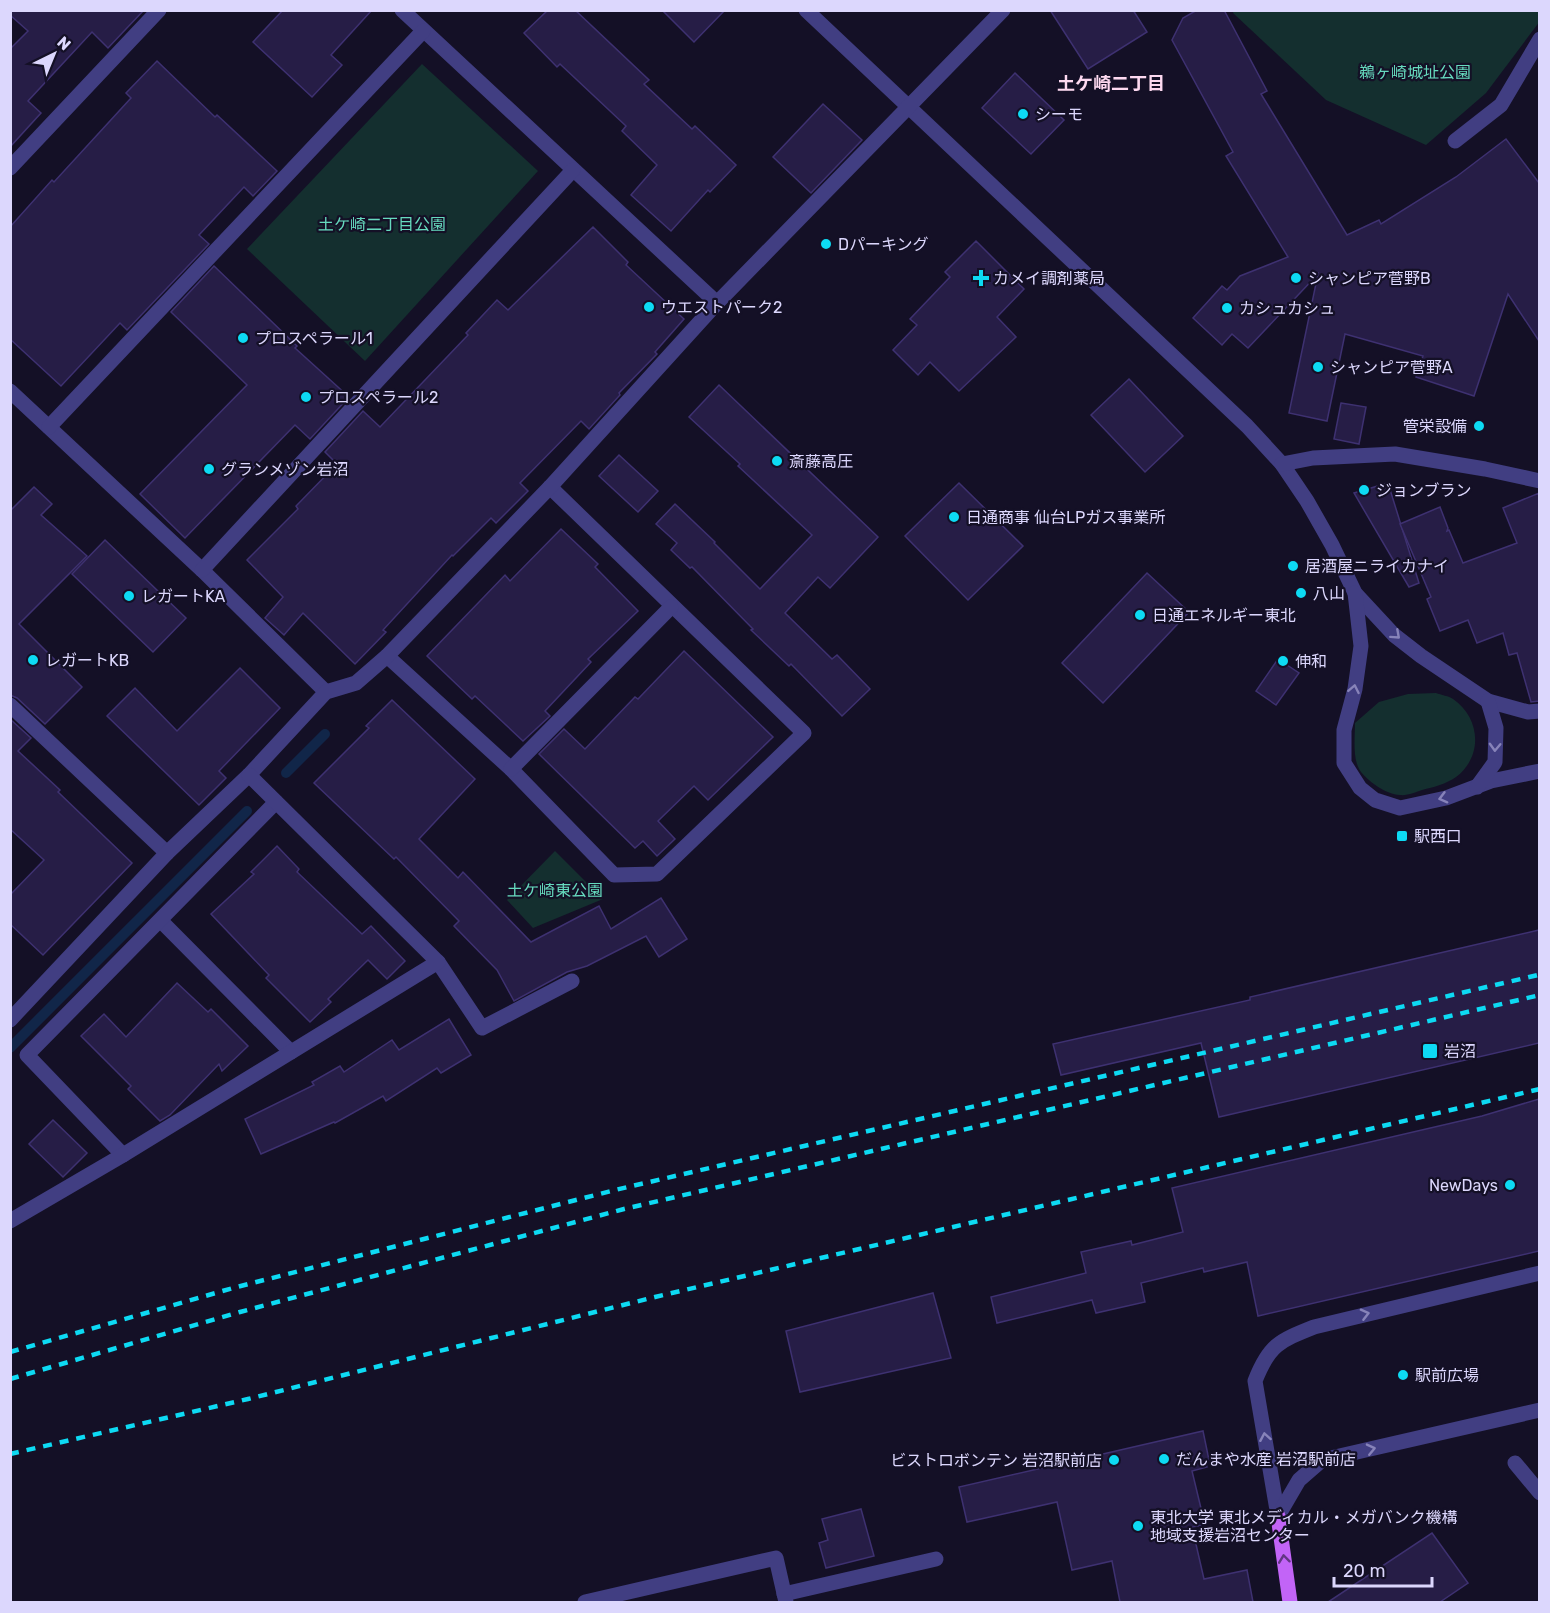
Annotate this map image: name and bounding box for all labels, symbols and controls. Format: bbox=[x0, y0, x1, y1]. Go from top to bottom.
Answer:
north arrow bbox=[24, 24, 84, 84]
text: N bbox=[53, 33, 75, 54]
park label: 鵜ヶ崎城址公園 bbox=[1359, 63, 1471, 82]
district label: 土ケ崎二丁目 bbox=[1057, 73, 1165, 95]
place label: シーモ bbox=[1035, 105, 1083, 124]
marker: シーモ bbox=[1016, 107, 1030, 121]
park label: 土ケ崎二丁目公園 bbox=[318, 215, 446, 234]
place label: Dパーキング bbox=[838, 235, 929, 254]
marker: Dパーキング bbox=[819, 237, 833, 251]
place label: カメイ調剤薬局 bbox=[993, 269, 1105, 288]
place label: シャンピア菅野B bbox=[1308, 269, 1431, 288]
marker: カメイ調剤薬局 bbox=[974, 271, 988, 285]
marker: シャンピア菅野B bbox=[1289, 271, 1303, 285]
place label: ウエストパーク2 bbox=[661, 298, 782, 317]
place label: カシュカシュ bbox=[1239, 299, 1335, 318]
marker: ウエストパーク2 bbox=[642, 300, 656, 314]
marker: カシュカシュ bbox=[1220, 301, 1234, 315]
place label: プロスペラール1 bbox=[255, 329, 373, 348]
marker: プロスペラール1 bbox=[236, 331, 250, 345]
place label: シャンピア菅野A bbox=[1330, 358, 1453, 377]
marker: シャンピア菅野A bbox=[1311, 360, 1325, 374]
place label: プロスペラール2 bbox=[318, 388, 438, 407]
marker: プロスペラール2 bbox=[299, 390, 313, 404]
place label: 管栄設備 bbox=[1403, 417, 1467, 436]
marker: 管栄設備 bbox=[1472, 419, 1486, 433]
place label: 斎藤高圧 bbox=[789, 452, 853, 471]
marker: 斎藤高圧 bbox=[770, 454, 784, 468]
place label: グランメゾン岩沼 bbox=[221, 460, 349, 479]
marker: グランメゾン岩沼 bbox=[202, 462, 216, 476]
place label: ジョンブラン bbox=[1376, 481, 1472, 500]
marker: ジョンブラン bbox=[1357, 483, 1371, 497]
place label: 日通商事 仙台LPガス事業所 bbox=[966, 508, 1165, 527]
marker: 日通商事 仙台LPガス事業所 bbox=[947, 510, 961, 524]
place label: 居酒屋ニライカナイ bbox=[1305, 557, 1449, 576]
marker: 居酒屋ニライカナイ bbox=[1286, 559, 1300, 573]
place label: 八山 bbox=[1313, 584, 1345, 603]
marker: 八山 bbox=[1294, 586, 1308, 600]
place label: レガートKA bbox=[141, 587, 226, 606]
marker: レガートKA bbox=[122, 589, 136, 603]
place label: 日通エネルギー東北 bbox=[1152, 606, 1296, 625]
marker: 日通エネルギー東北 bbox=[1133, 608, 1147, 622]
one-way arrow bbox=[1389, 628, 1399, 639]
place label: レガートKB bbox=[45, 651, 129, 670]
place label: 伸和 bbox=[1295, 652, 1327, 671]
marker: レガートKB bbox=[26, 653, 40, 667]
marker: 伸和 bbox=[1276, 654, 1290, 668]
one-way arrow bbox=[1347, 684, 1360, 694]
one-way arrow bbox=[1489, 742, 1502, 751]
one-way arrow bbox=[1438, 791, 1448, 804]
place label: 駅西口 bbox=[1414, 827, 1462, 846]
marker: 駅西口 bbox=[1395, 829, 1409, 843]
park label: 土ケ崎東公園 bbox=[507, 881, 603, 900]
marker: 岩沼 bbox=[1421, 1042, 1439, 1060]
place label: 岩沼 bbox=[1444, 1042, 1476, 1061]
place label: NewDays bbox=[1429, 1176, 1498, 1195]
marker: NewDays bbox=[1503, 1178, 1517, 1192]
one-way arrow bbox=[1360, 1309, 1370, 1321]
place label: 駅前広場 bbox=[1415, 1366, 1479, 1385]
marker: 駅前広場 bbox=[1396, 1368, 1410, 1382]
one-way arrow bbox=[1259, 1433, 1271, 1442]
one-way arrow bbox=[1365, 1443, 1375, 1456]
place label: だんまや水産 岩沼駅前店 bbox=[1176, 1450, 1356, 1469]
place label: ビストロボンテン 岩沼駅前店 bbox=[890, 1451, 1102, 1470]
marker: だんまや水産 岩沼駅前店 bbox=[1157, 1452, 1171, 1466]
marker: ビストロボンテン 岩沼駅前店 bbox=[1107, 1453, 1121, 1467]
place label: 東北大学 東北メディカル・メガバンク機構 地域支援岩沼センター bbox=[1150, 1508, 1458, 1545]
marker: 東北大学 東北メディカル・メガバンク機構 地域支援岩沼センター bbox=[1131, 1519, 1145, 1533]
scale bar bbox=[1334, 1550, 1432, 1588]
one-way arrow bbox=[1279, 1554, 1291, 1564]
text: 20 m bbox=[1343, 1560, 1385, 1582]

